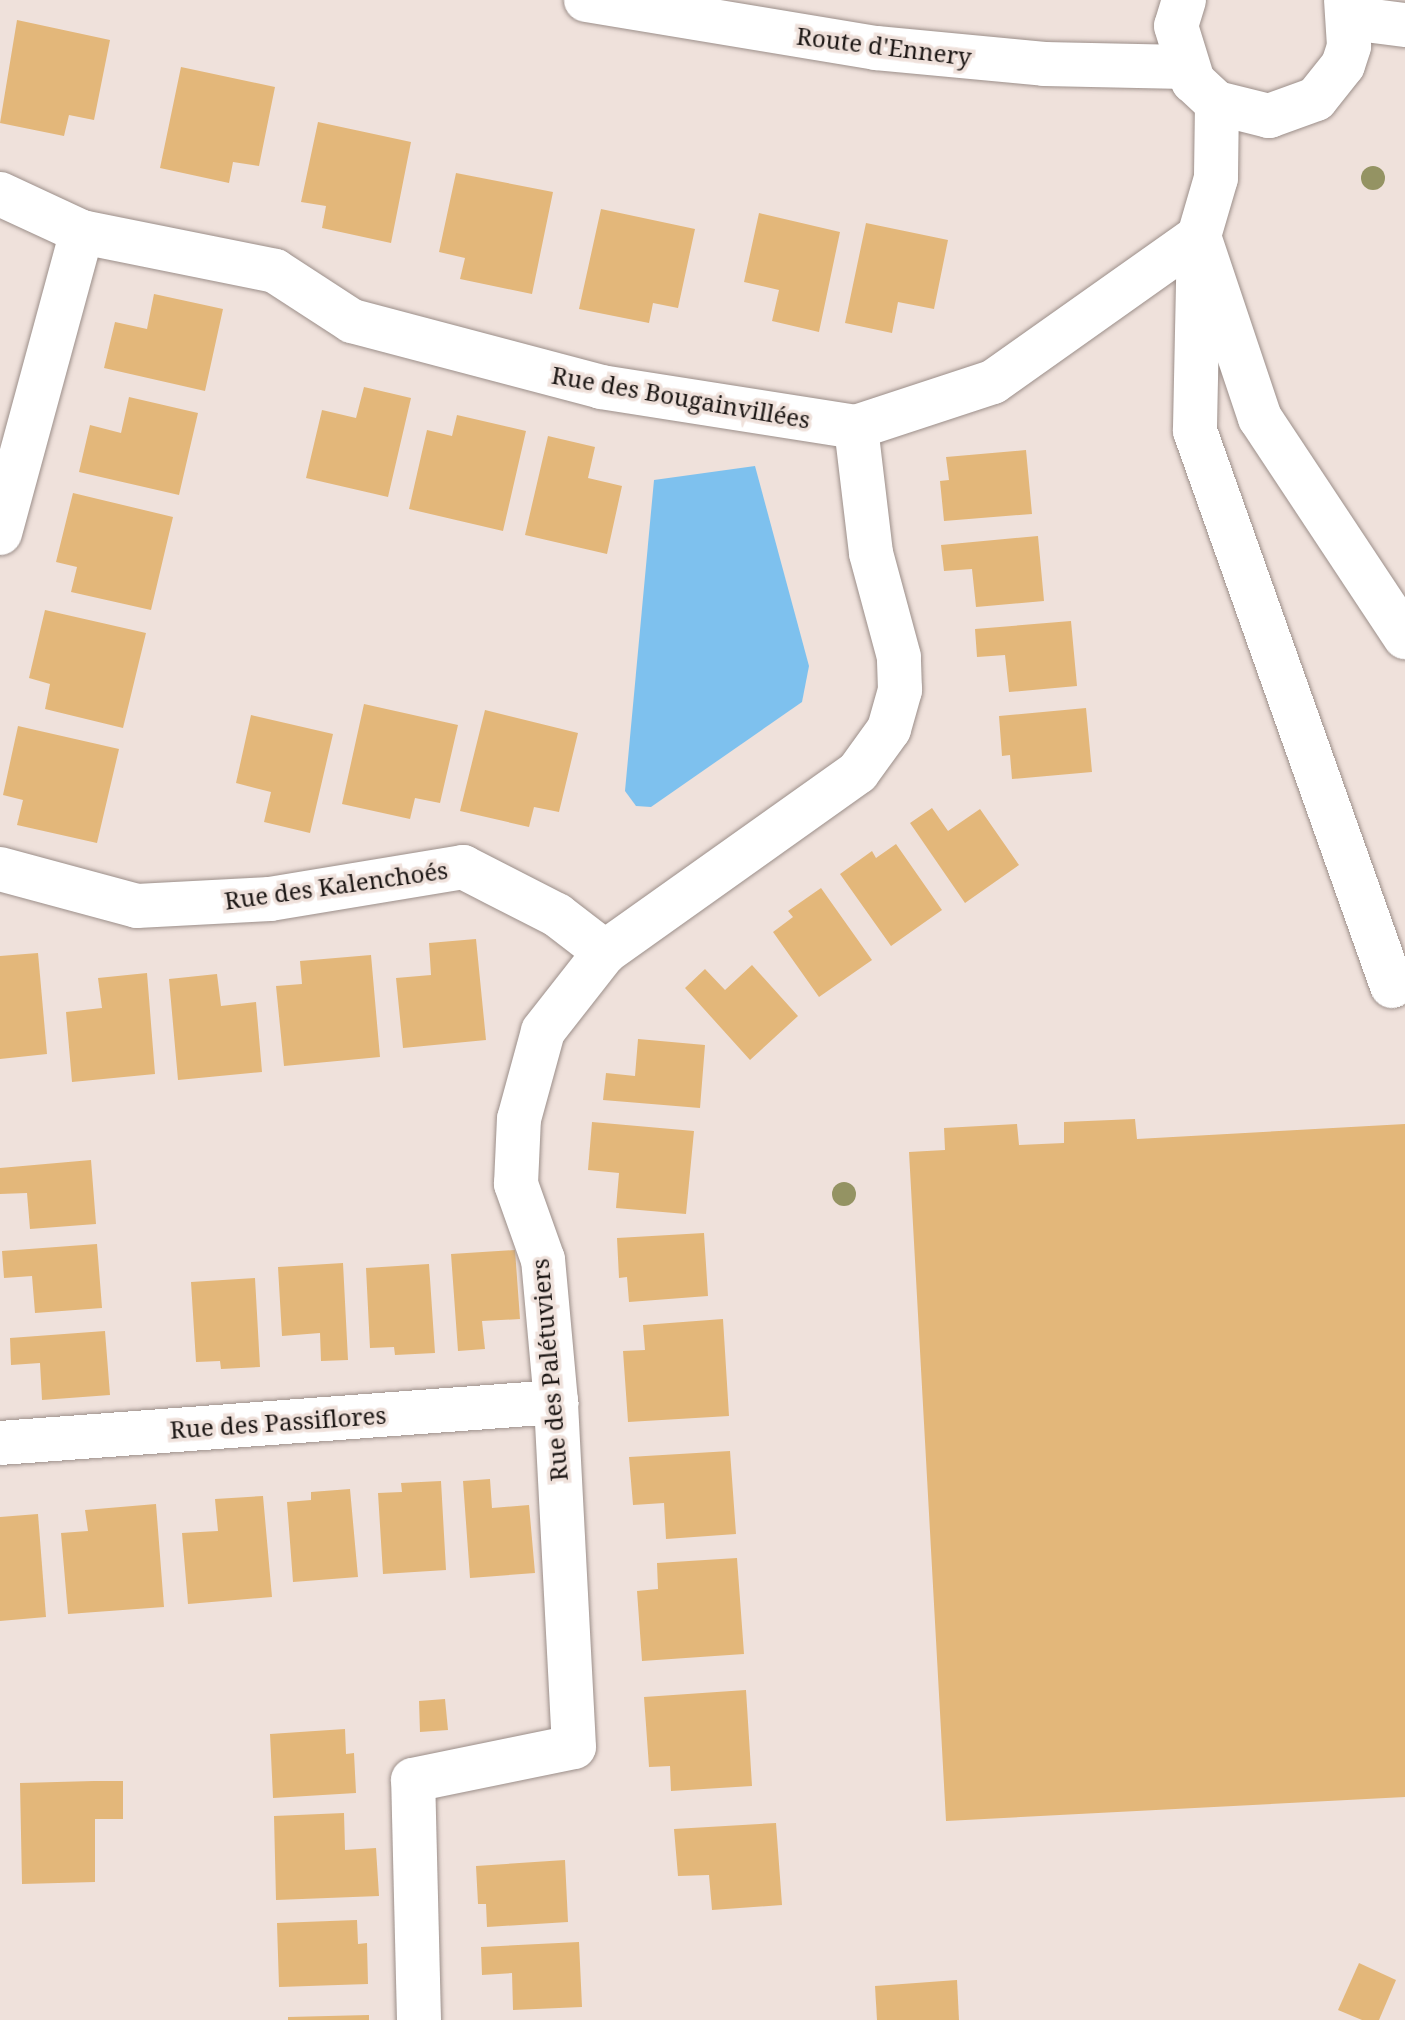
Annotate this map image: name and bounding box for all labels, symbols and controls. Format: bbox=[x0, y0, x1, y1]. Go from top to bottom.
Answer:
street label: Route d'Ennery bbox=[795, 21, 973, 71]
street label: Rue des Bougainvillées bbox=[549, 360, 813, 434]
street label: Rue des Kalenchoés bbox=[222, 855, 450, 915]
street label: Rue des Palétuviers bbox=[525, 1258, 573, 1482]
street label: Rue des Passiflores bbox=[169, 1400, 387, 1444]

